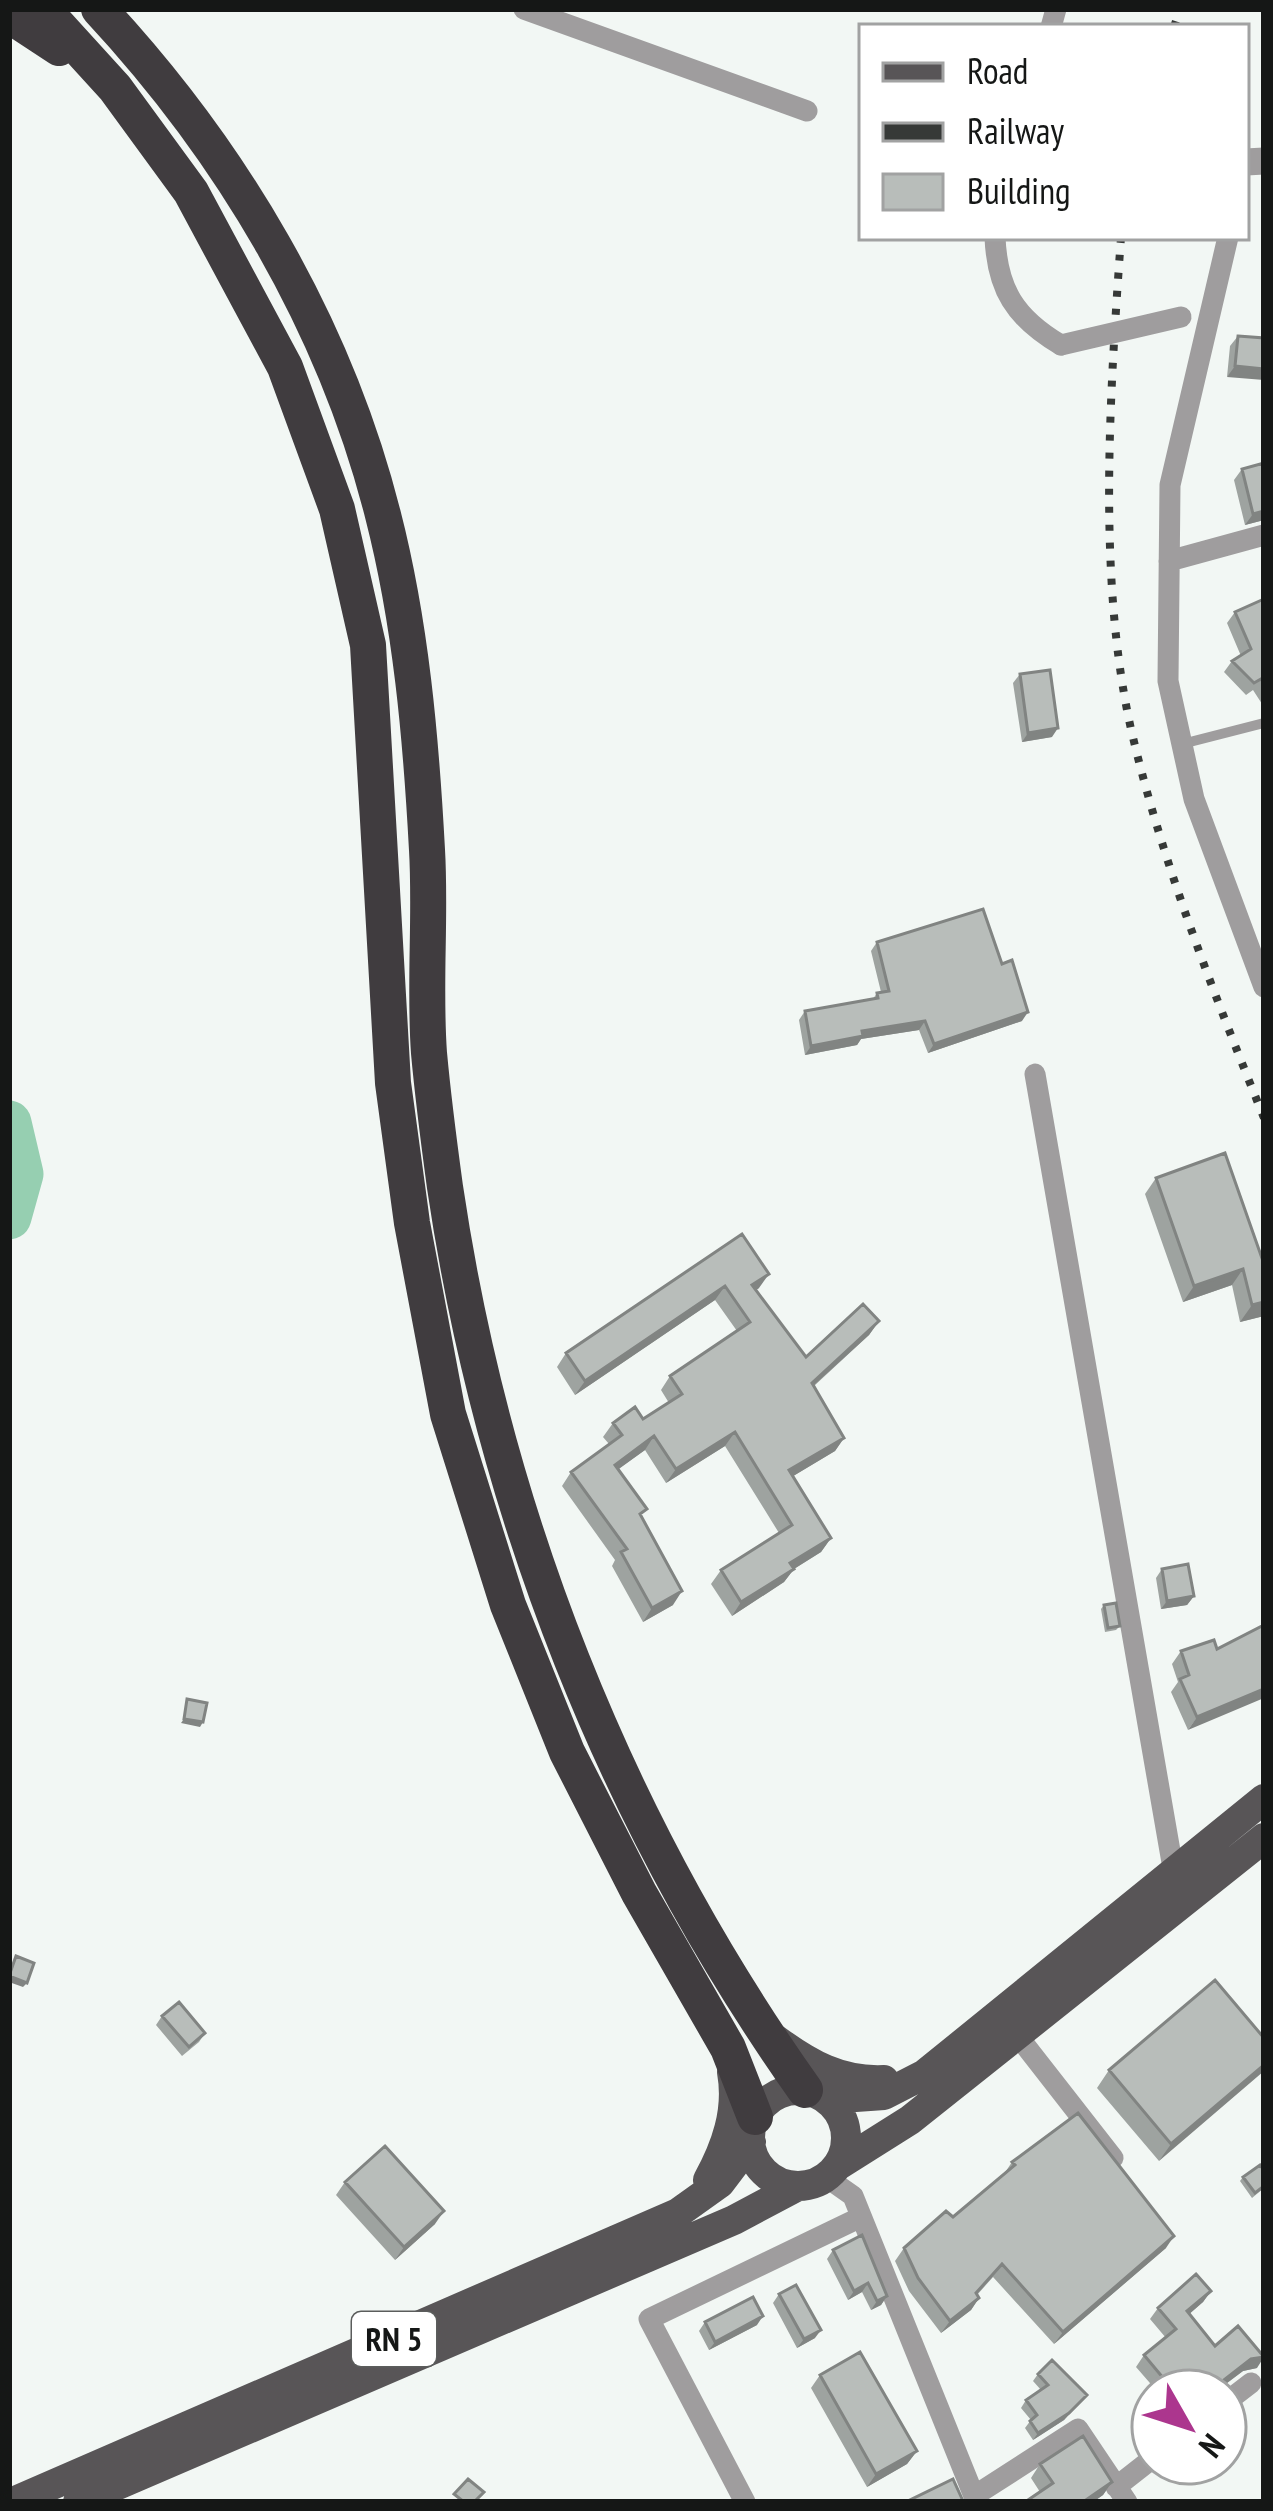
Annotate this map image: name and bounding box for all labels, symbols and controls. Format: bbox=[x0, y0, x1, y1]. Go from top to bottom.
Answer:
legend bbox=[859, 24, 1249, 240]
text: Road bbox=[967, 47, 1028, 94]
text: Railway bbox=[967, 107, 1065, 154]
text: Building bbox=[967, 167, 1071, 214]
road number: RN 5 bbox=[352, 2312, 436, 2366]
north arrow bbox=[1129, 2367, 1249, 2487]
text: N bbox=[1190, 2426, 1235, 2467]

